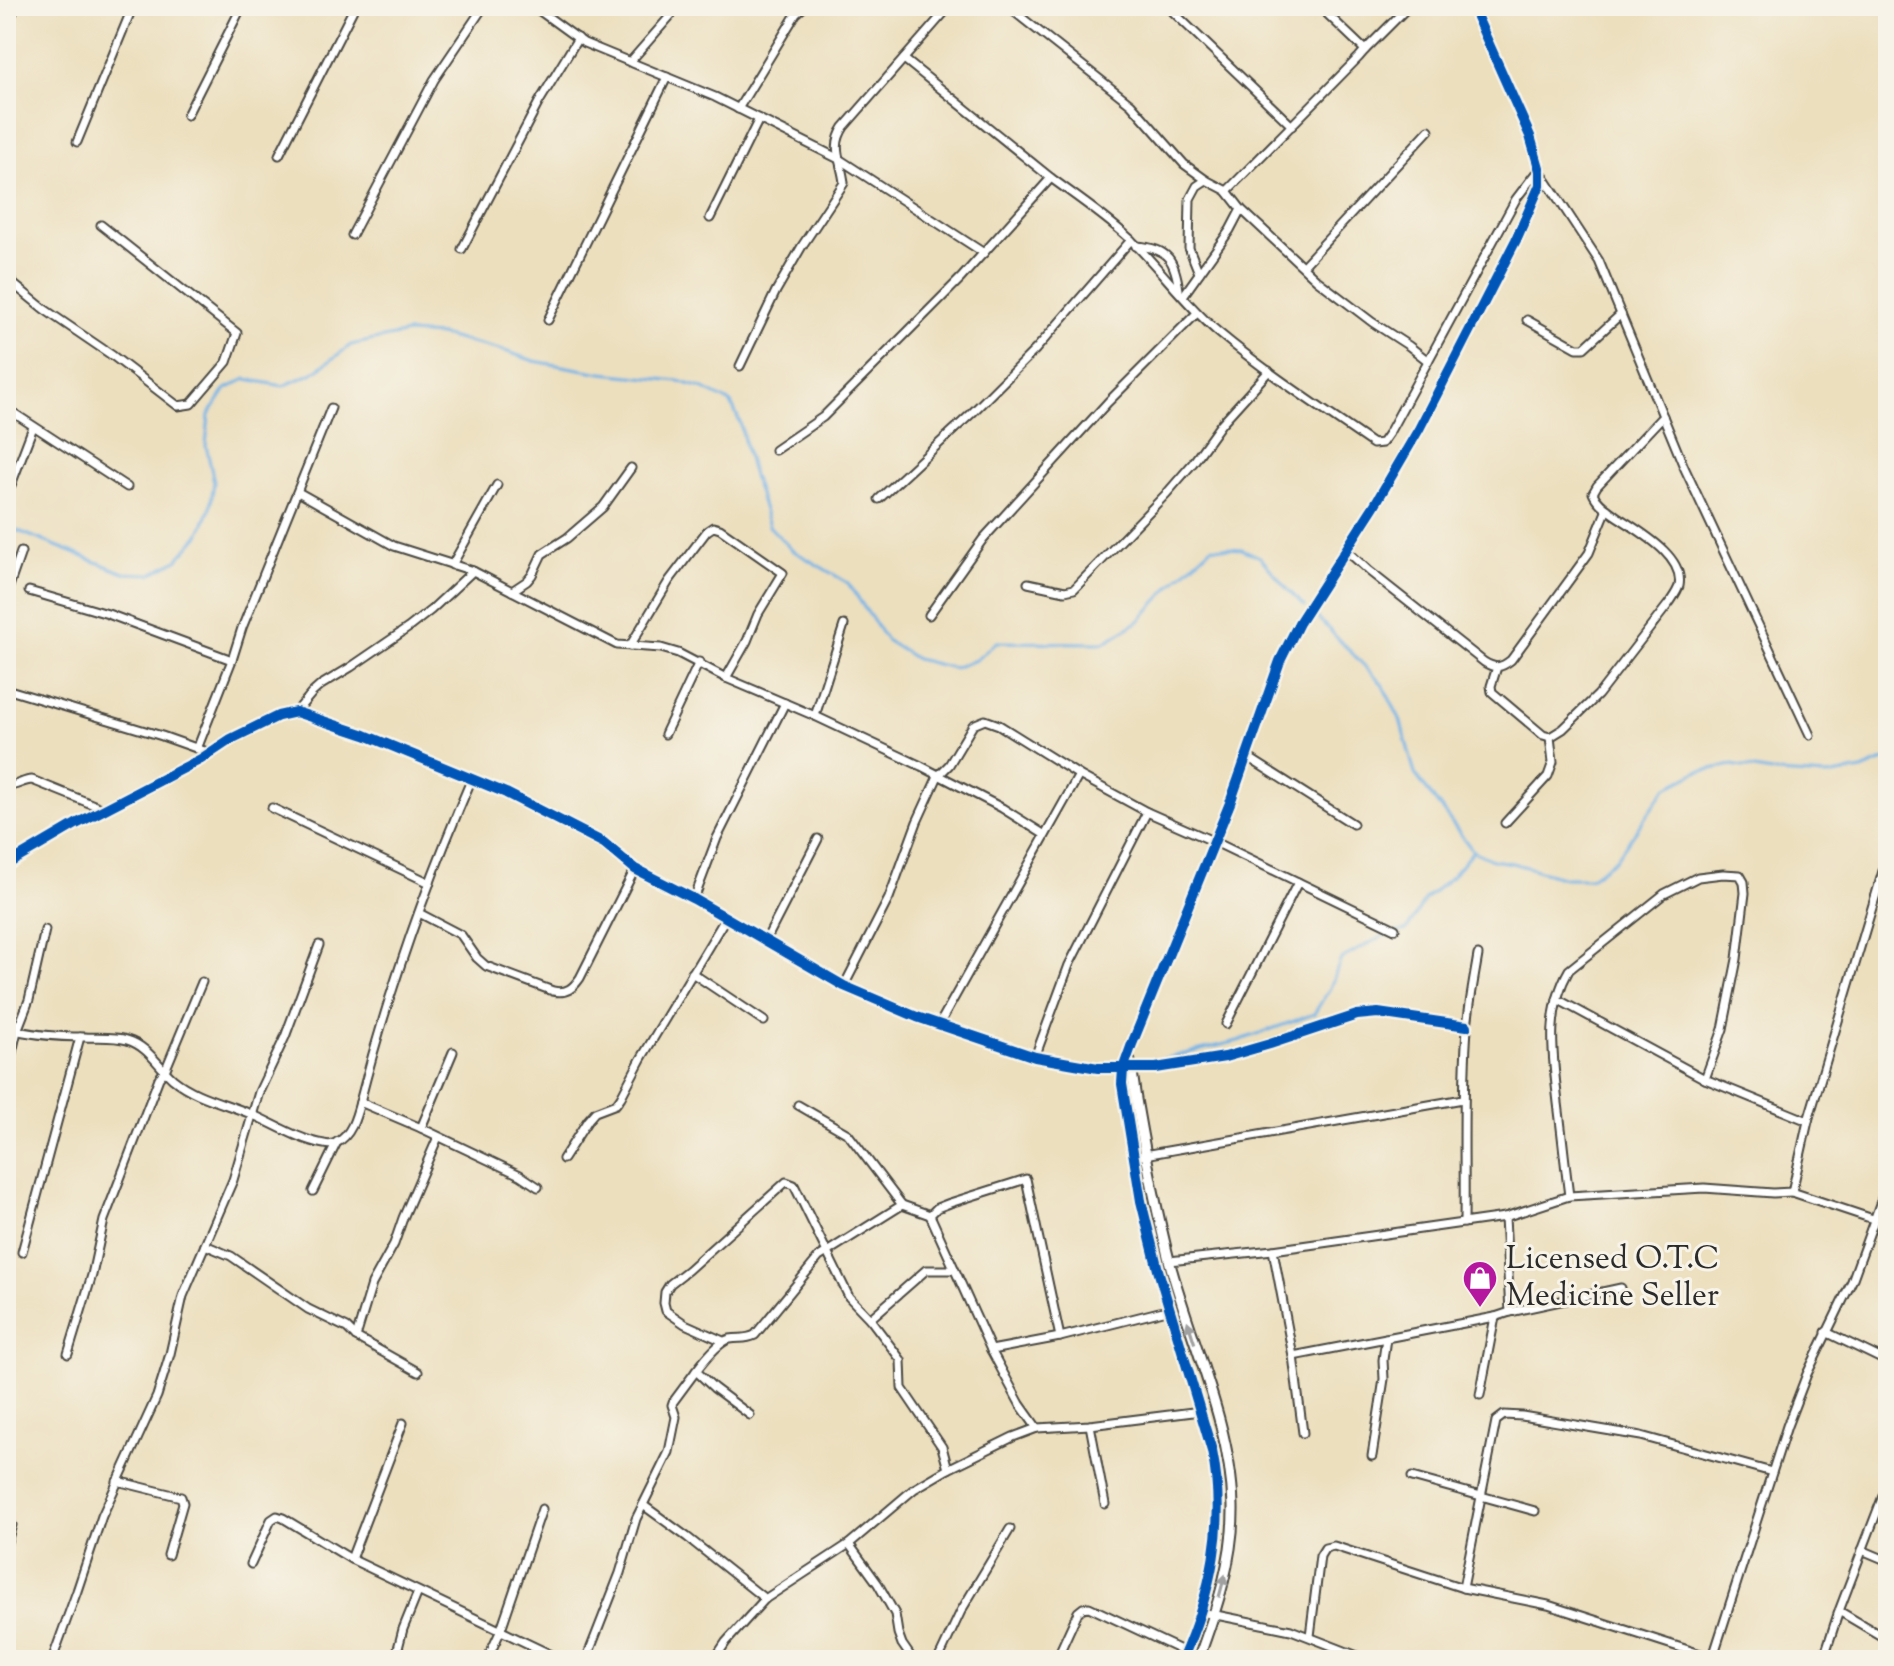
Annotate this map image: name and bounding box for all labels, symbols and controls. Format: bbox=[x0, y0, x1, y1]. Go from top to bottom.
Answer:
place label: Licensed O.T.C Medicine Seller bbox=[1506, 1237, 1719, 1320]
shop icon: Licensed O.T.C Medicine Seller bbox=[1461, 1259, 1499, 1309]
one-way arrow bbox=[1184, 1320, 1197, 1344]
one-way arrow bbox=[1216, 1573, 1228, 1598]

